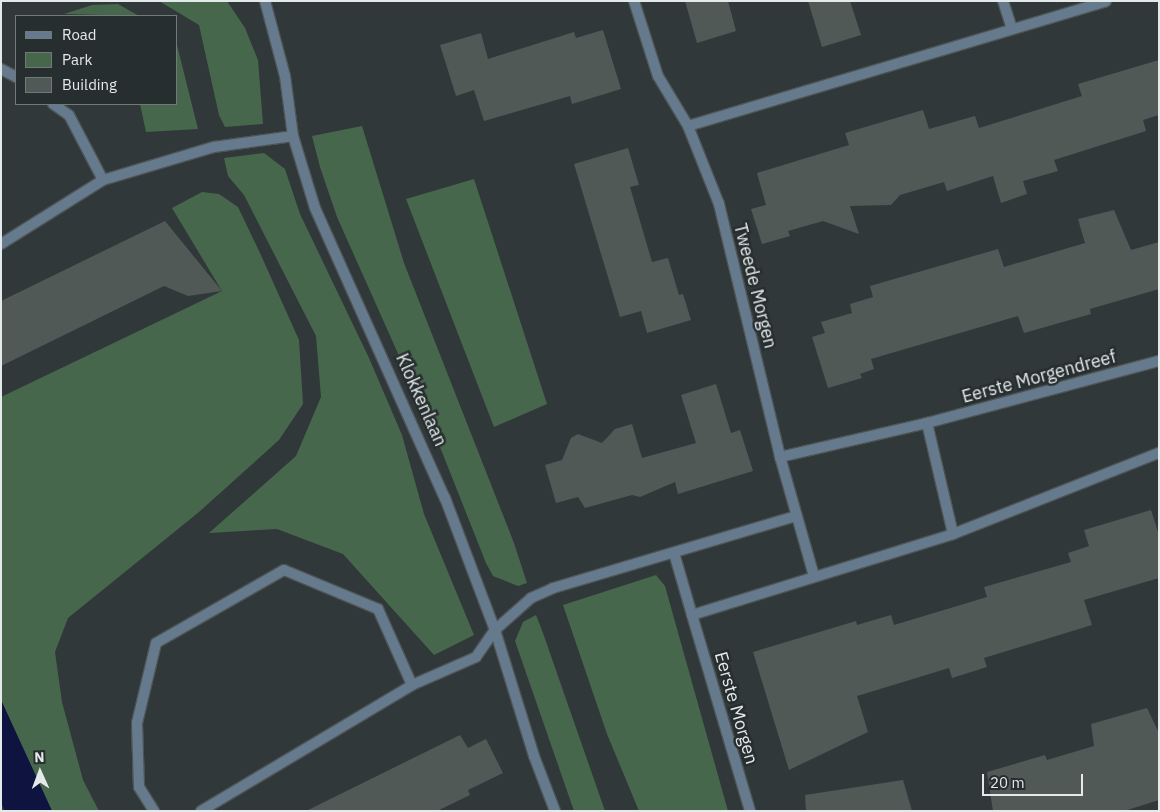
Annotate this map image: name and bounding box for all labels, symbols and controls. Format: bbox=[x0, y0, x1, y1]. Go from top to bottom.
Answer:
legend bbox=[15, 15, 178, 105]
text: Road bbox=[62, 25, 97, 44]
text: Park bbox=[62, 50, 92, 69]
text: Building bbox=[62, 75, 117, 94]
street label: Tweede Morgen bbox=[729, 221, 781, 351]
street label: Eerste Morgendreef bbox=[960, 346, 1118, 408]
street label: Klokkenlaan bbox=[391, 350, 451, 450]
street label: Eerste Morgen bbox=[710, 649, 762, 767]
north arrow bbox=[15, 747, 65, 797]
text: N bbox=[34, 748, 45, 766]
scale bar bbox=[985, 764, 1086, 796]
text: 20 m bbox=[990, 773, 1025, 792]

